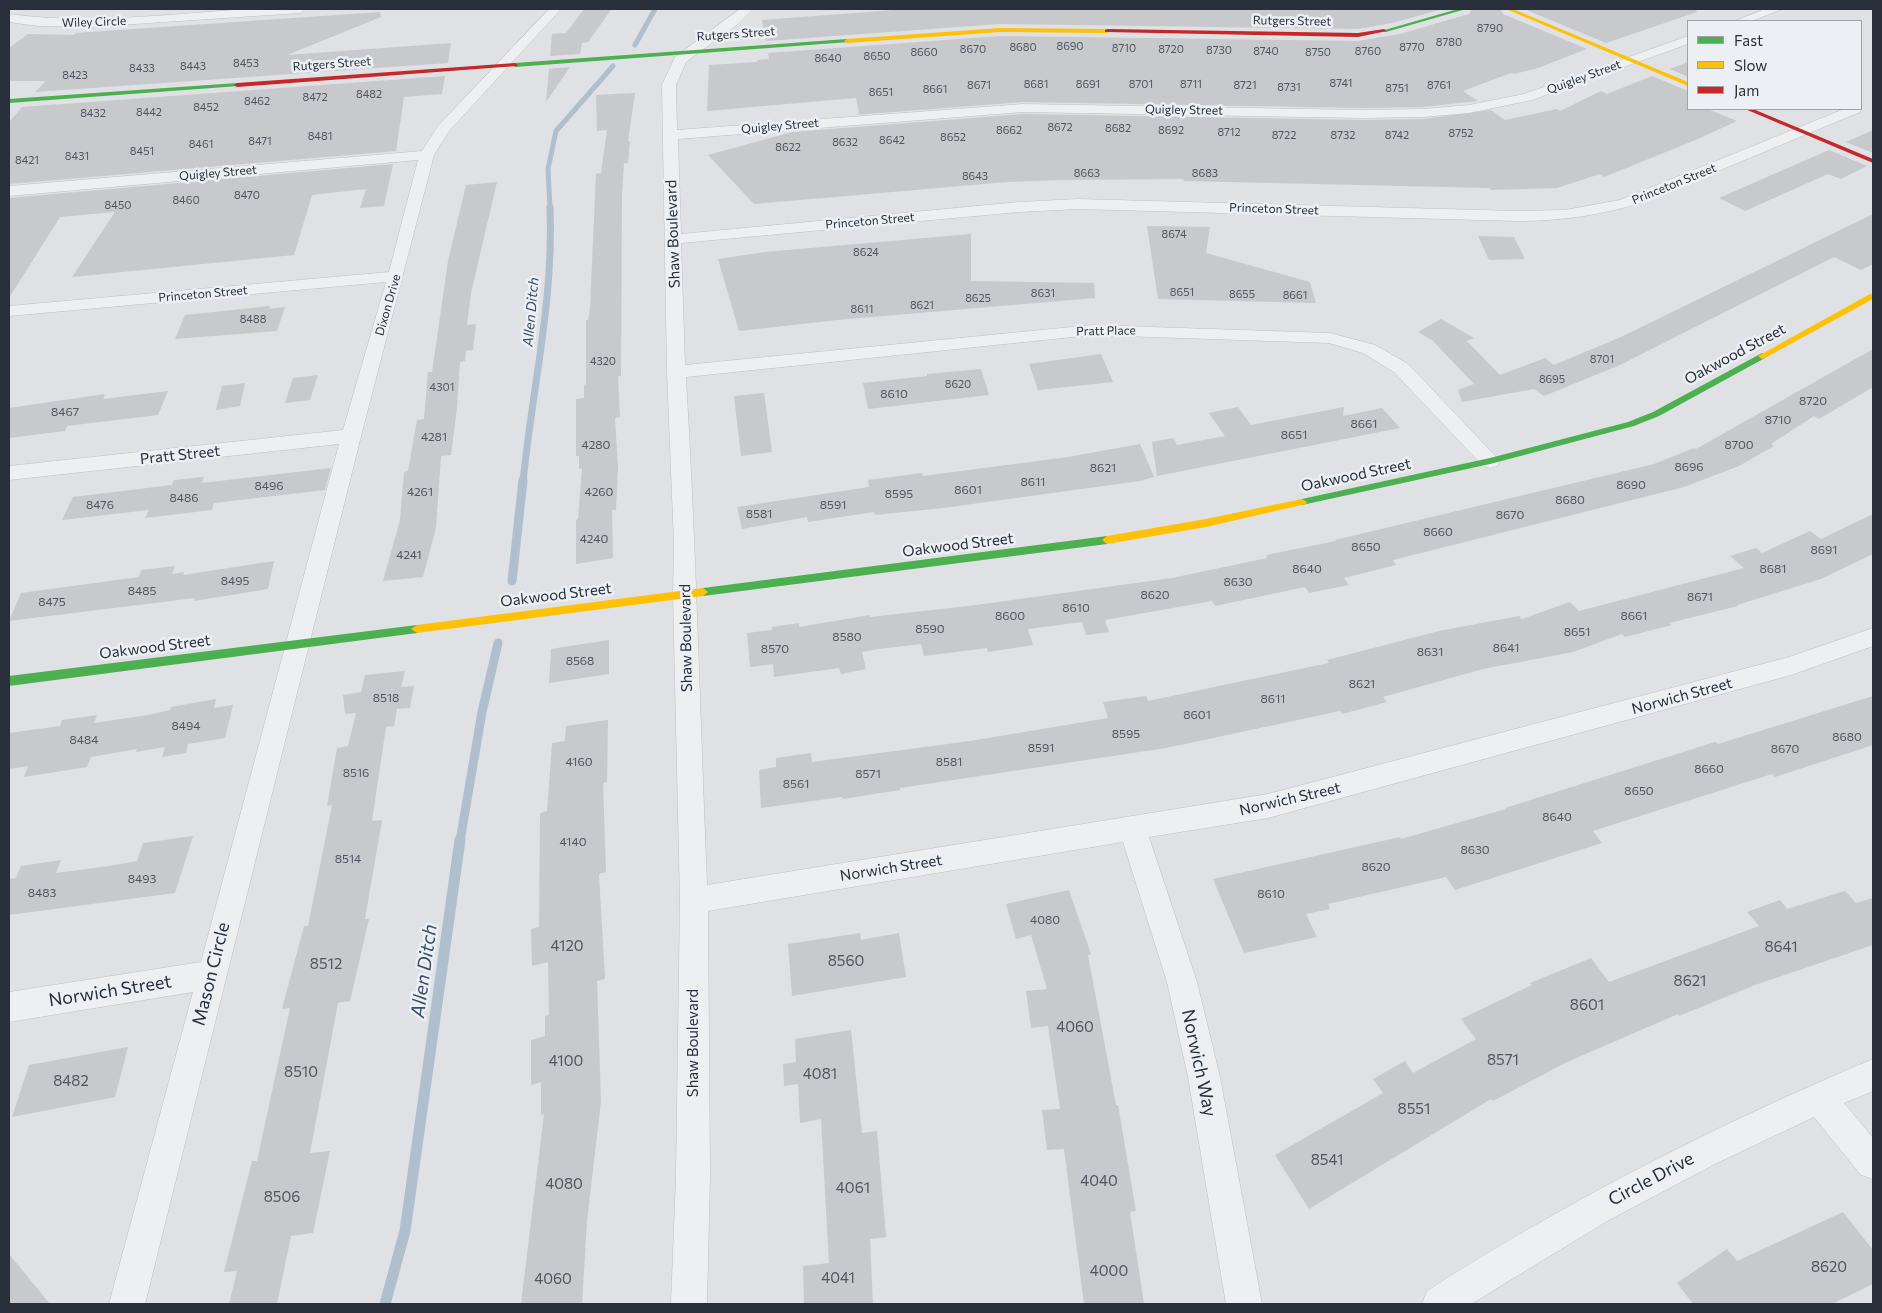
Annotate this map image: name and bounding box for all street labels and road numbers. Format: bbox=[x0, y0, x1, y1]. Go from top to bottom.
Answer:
street label: Rutgers Street bbox=[1253, 13, 1331, 29]
street label: Wiley Circle bbox=[62, 14, 126, 30]
street label: Rutgers Street bbox=[696, 24, 776, 44]
street label: Rutgers Street bbox=[292, 54, 372, 74]
street label: Quigley Street bbox=[1545, 57, 1623, 97]
street label: Quigley Street bbox=[1145, 102, 1223, 118]
street label: Quigley Street bbox=[741, 115, 819, 137]
street label: Princeton Street bbox=[1630, 161, 1718, 207]
street label: Quigley Street bbox=[179, 162, 257, 184]
street label: Shaw Boulevard bbox=[662, 180, 684, 288]
street label: Princeton Street bbox=[1229, 200, 1319, 218]
street label: Princeton Street bbox=[825, 210, 915, 232]
street label: Dixon Drive bbox=[372, 273, 404, 337]
street label: Princeton Street bbox=[158, 283, 248, 305]
street label: Oakwood Street bbox=[1681, 320, 1789, 388]
street label: Pratt Place bbox=[1076, 323, 1136, 339]
street label: Pratt Street bbox=[139, 442, 221, 468]
street label: Oakwood Street bbox=[1299, 455, 1413, 495]
street label: Oakwood Street bbox=[901, 529, 1015, 561]
street label: Oakwood Street bbox=[499, 579, 613, 611]
street label: Shaw Boulevard bbox=[676, 584, 696, 692]
street label: Oakwood Street bbox=[98, 631, 212, 663]
street label: Norwich Street bbox=[1630, 674, 1734, 718]
street label: Norwich Street bbox=[1238, 779, 1342, 819]
street label: Norwich Street bbox=[839, 851, 943, 885]
street label: Mason Circle bbox=[188, 920, 234, 1028]
street label: Norwich Street bbox=[47, 971, 173, 1011]
street label: Shaw Boulevard bbox=[684, 989, 702, 1097]
street label: Norwich Way bbox=[1177, 1007, 1221, 1119]
street label: Circle Drive bbox=[1605, 1147, 1697, 1211]

